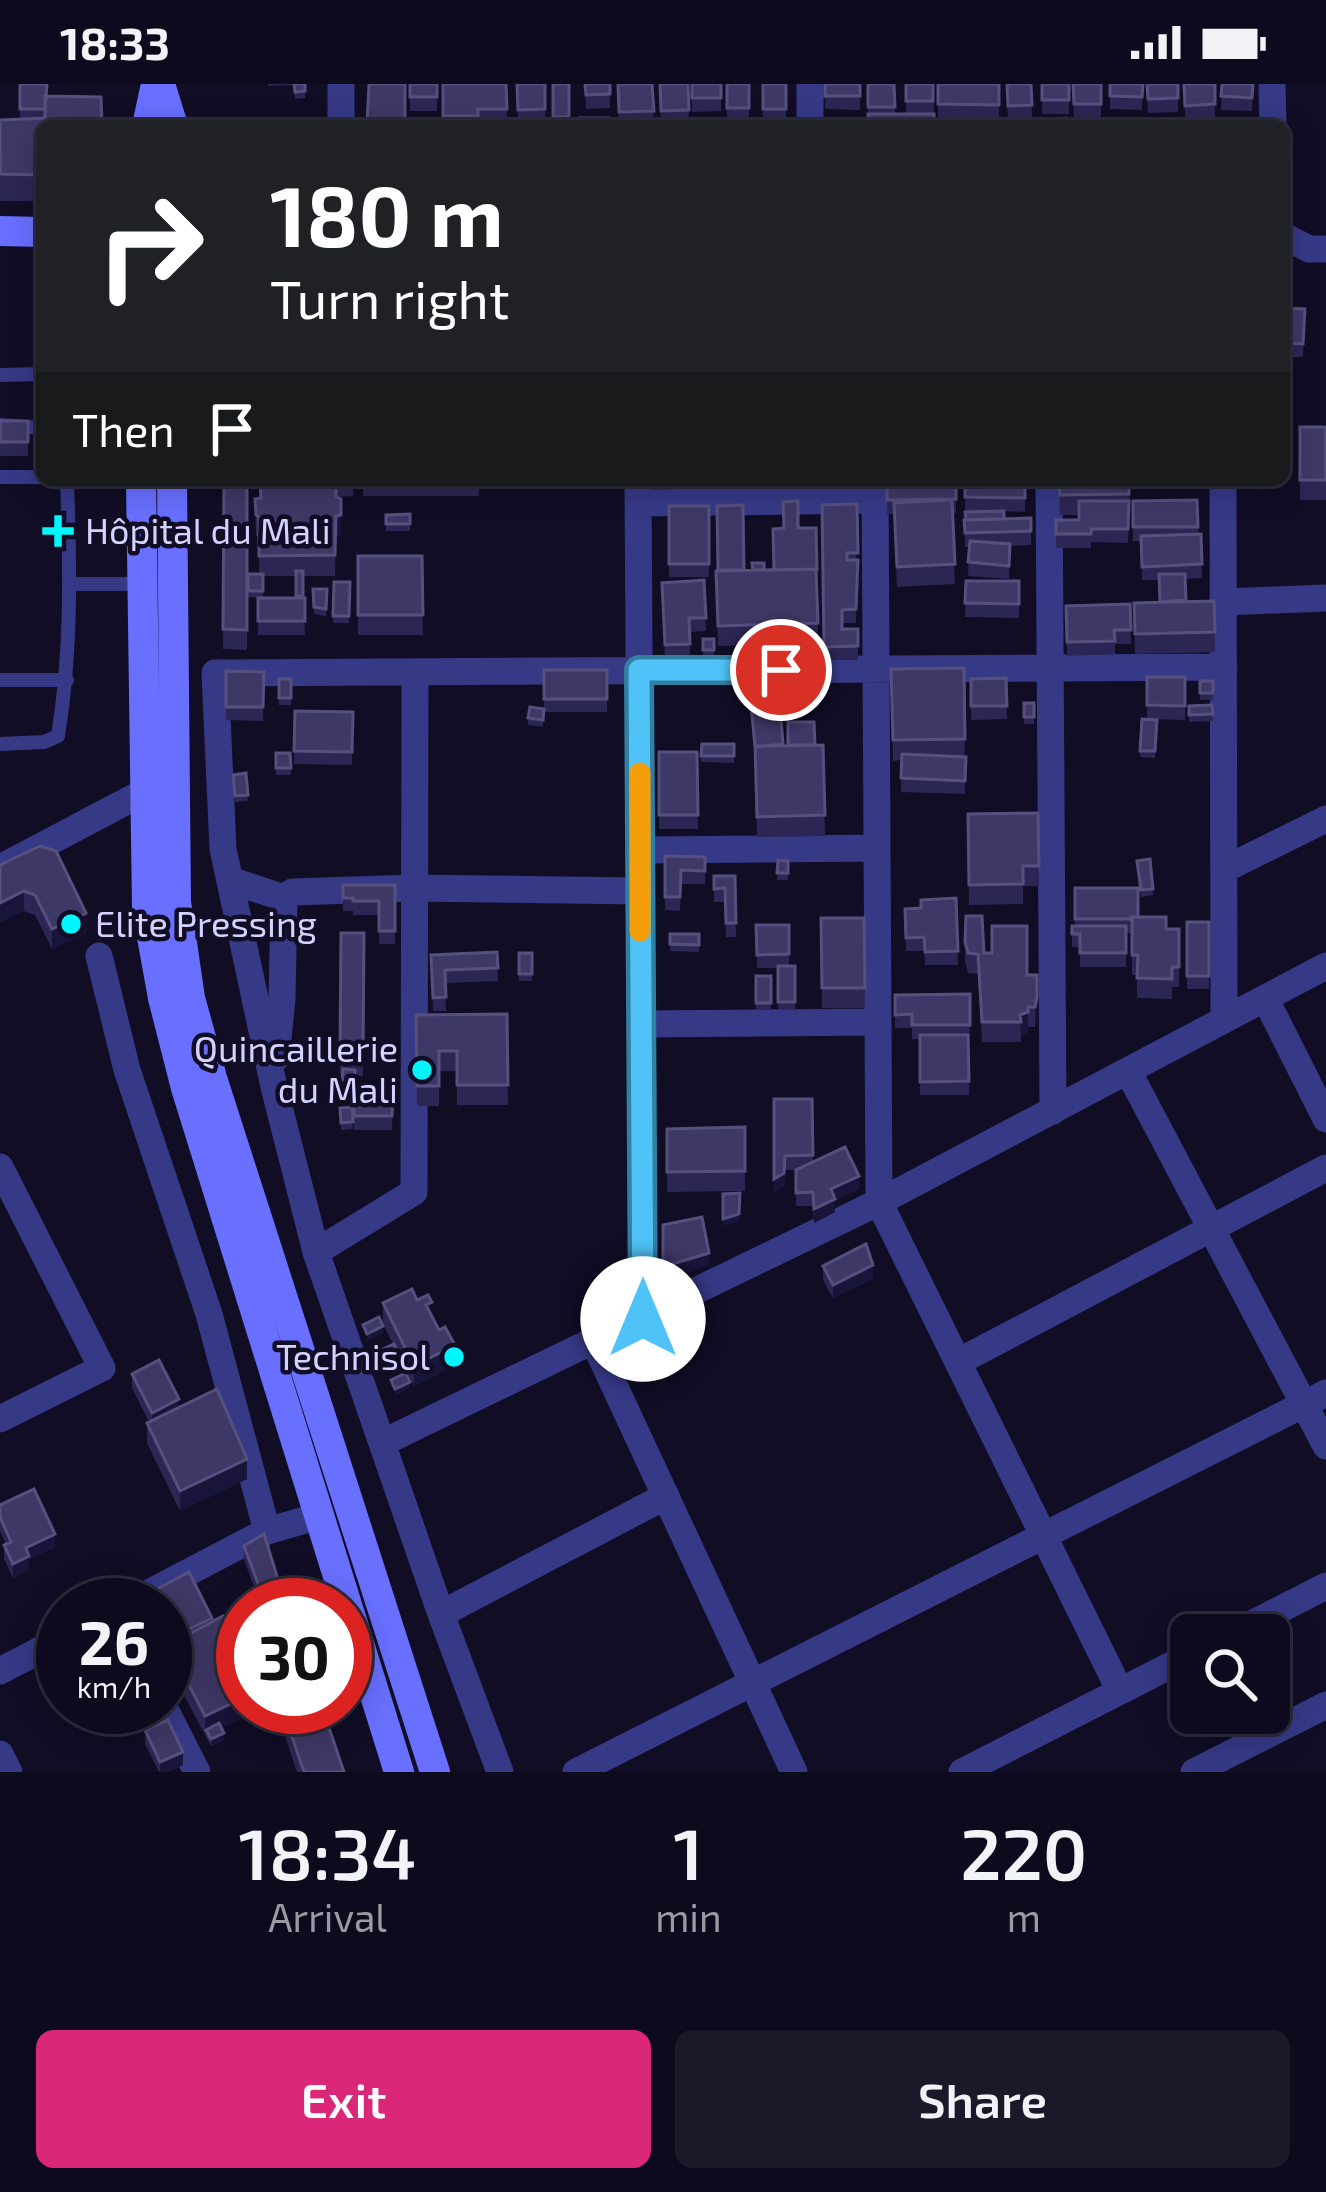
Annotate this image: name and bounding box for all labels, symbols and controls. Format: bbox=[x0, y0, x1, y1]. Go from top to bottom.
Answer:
text: 18:33 bbox=[60, 15, 170, 69]
text: 180 m bbox=[270, 163, 504, 264]
icon: right bbox=[72, 168, 228, 324]
text: Turn right bbox=[270, 265, 510, 330]
icon: arrive bbox=[199, 396, 265, 462]
text: Then bbox=[72, 402, 175, 456]
place label: Hôpital du Mali bbox=[85, 508, 331, 551]
marker: Hôpital du Mali bbox=[42, 515, 74, 547]
pin bbox=[730, 619, 832, 721]
icon: arrive bbox=[748, 637, 814, 703]
place label: Elite Pressing bbox=[95, 901, 317, 944]
marker: Elite Pressing bbox=[58, 911, 84, 937]
place label: Quincaillerie du Mali bbox=[194, 1026, 398, 1110]
marker: Quincaillerie du Mali bbox=[409, 1057, 435, 1083]
position arrow bbox=[580, 1256, 706, 1382]
place label: Technisol bbox=[276, 1334, 430, 1377]
marker: Technisol bbox=[441, 1344, 467, 1370]
speed limit sign: 30 bbox=[216, 1578, 372, 1734]
text: 26 bbox=[79, 1605, 149, 1677]
map controls bbox=[1170, 1614, 1290, 1734]
button: search bbox=[1170, 1614, 1290, 1734]
text: km/h bbox=[77, 1668, 151, 1704]
text: 18:34 bbox=[239, 1808, 417, 1894]
text: 1 bbox=[673, 1808, 703, 1894]
text: 220 bbox=[960, 1808, 1087, 1894]
text: Arrival bbox=[268, 1893, 387, 1940]
text: min bbox=[655, 1893, 722, 1940]
text: m bbox=[1007, 1893, 1041, 1940]
button: Exit bbox=[36, 2030, 651, 2168]
button: Share bbox=[675, 2030, 1290, 2168]

